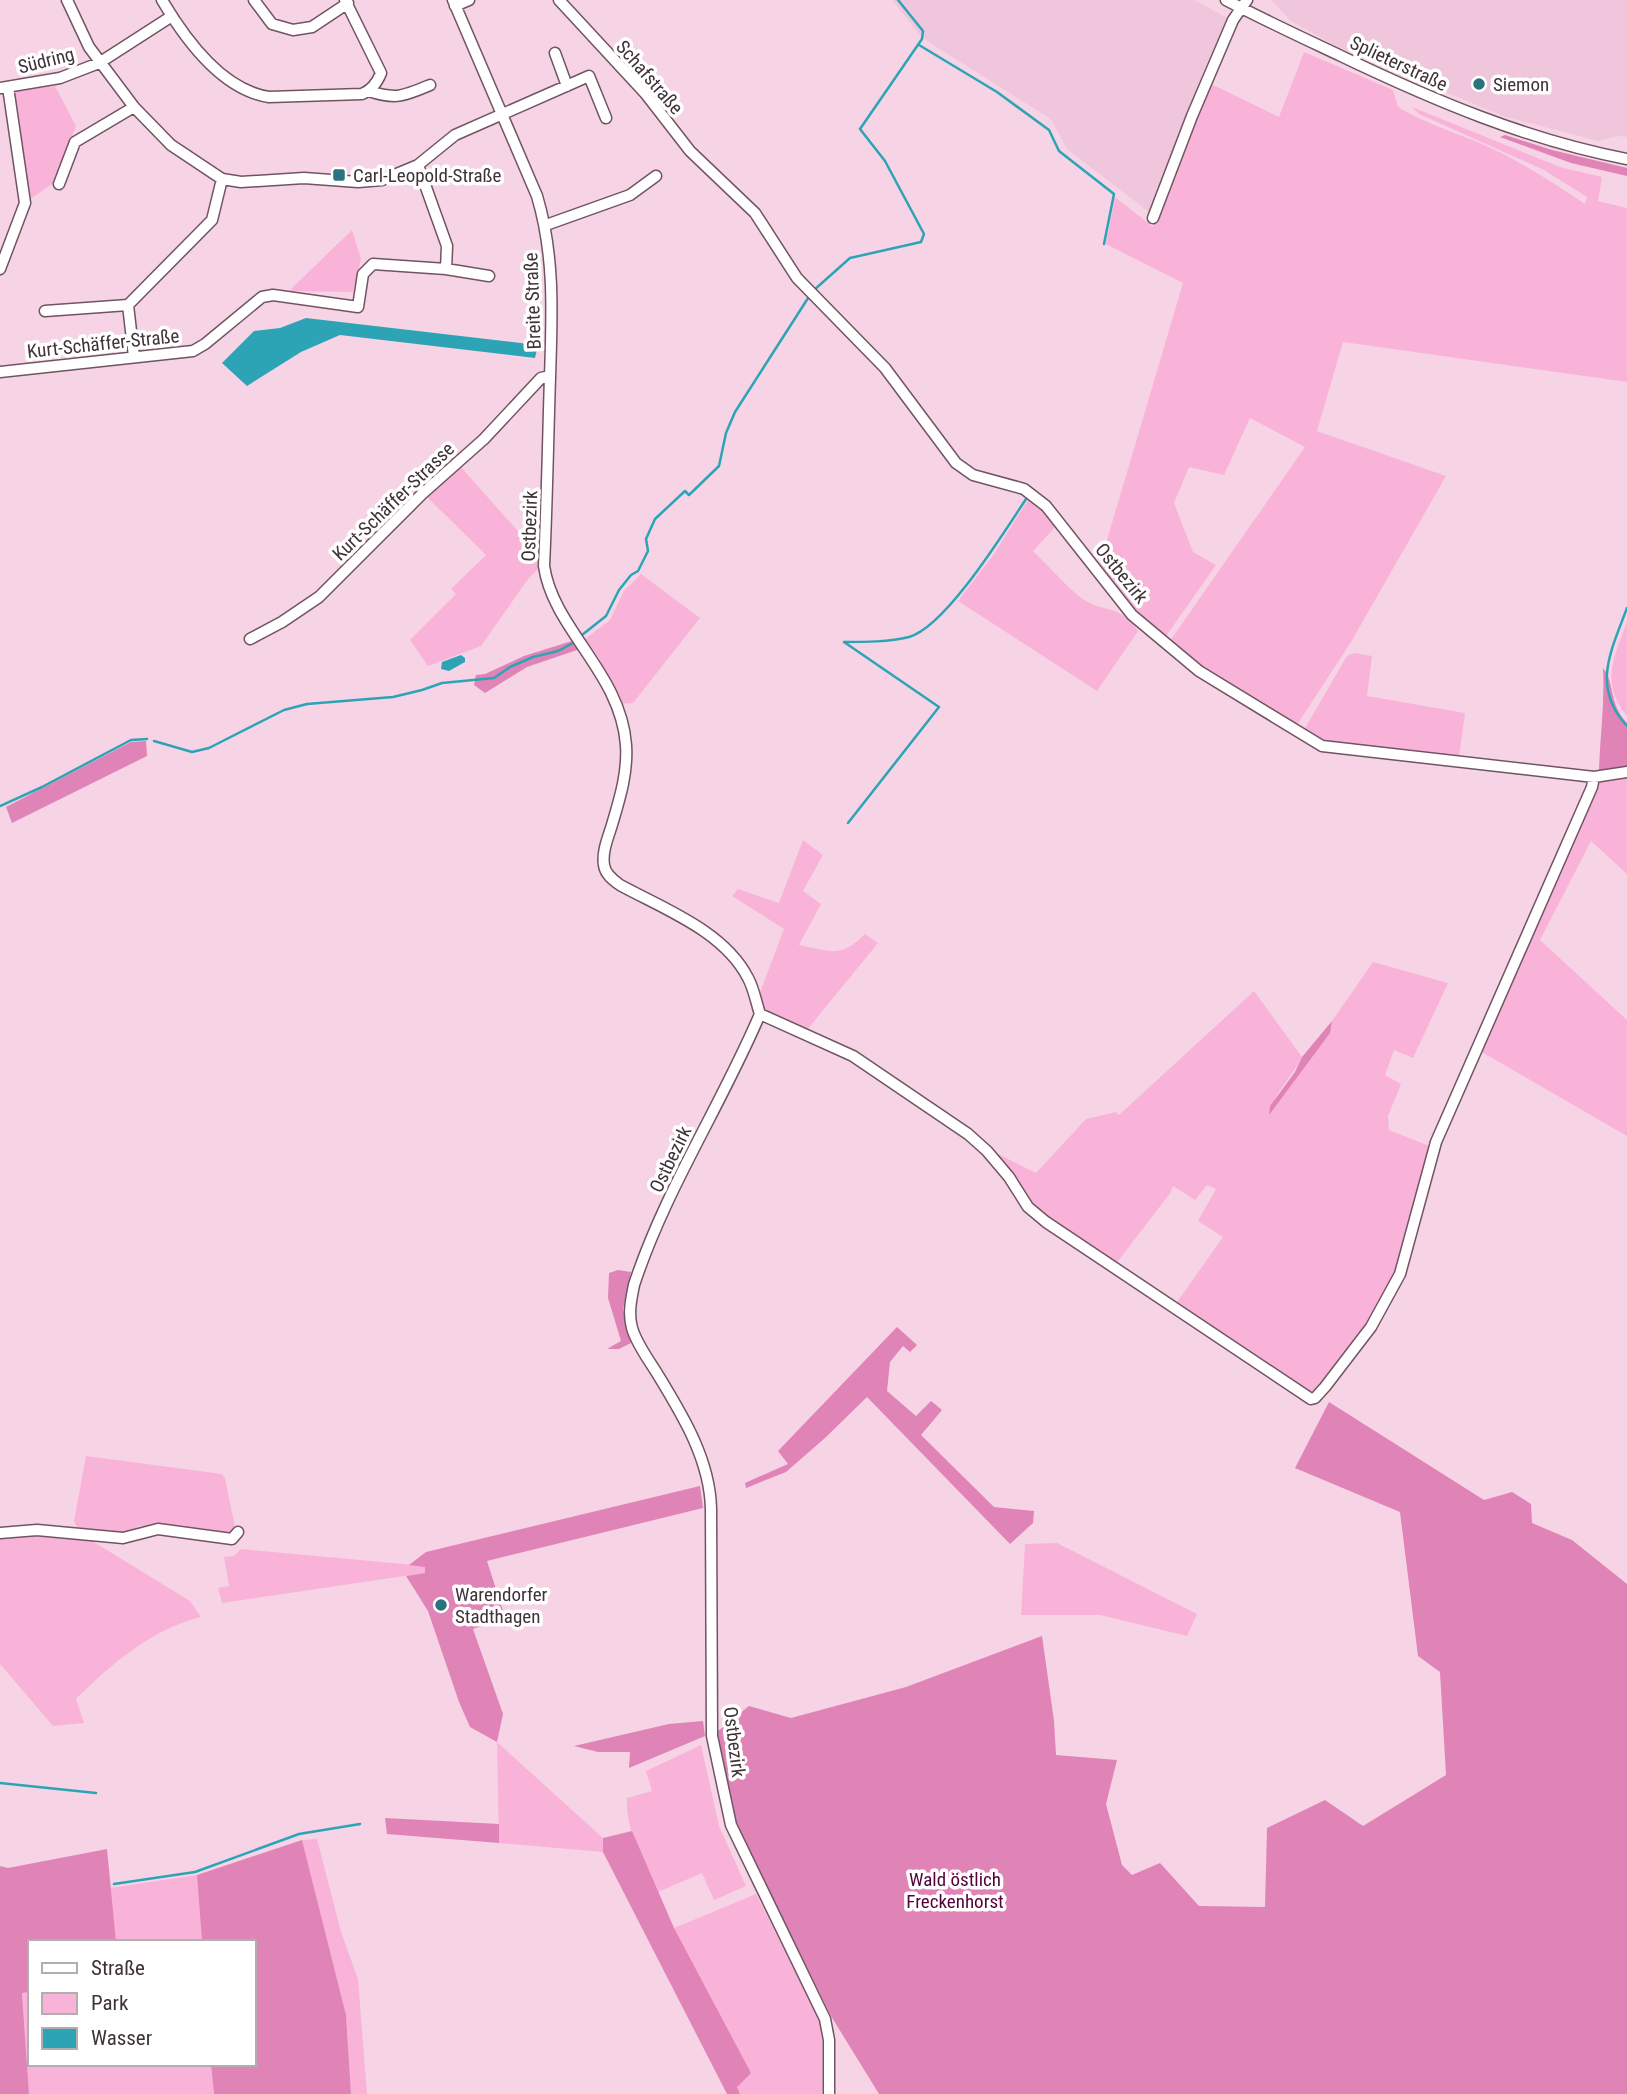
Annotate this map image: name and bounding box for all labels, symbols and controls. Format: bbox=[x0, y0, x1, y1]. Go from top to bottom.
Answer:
street label: Splieterstraße bbox=[1346, 31, 1451, 96]
street label: Schafstraße bbox=[611, 36, 688, 119]
street label: Südring bbox=[16, 42, 77, 79]
place label: Siemon bbox=[1493, 73, 1549, 96]
marker: Siemon bbox=[1471, 76, 1487, 92]
place label: Carl-Leopold-Straße bbox=[353, 164, 502, 187]
marker: Carl-Leopold-Straße bbox=[331, 167, 347, 183]
street label: Breite Straße bbox=[519, 252, 546, 350]
street label: Kurt-Schäffer-Straße bbox=[26, 324, 180, 363]
street label: Kurt-Schäffer-Strasse bbox=[328, 437, 459, 565]
street label: Ostbezirk bbox=[517, 490, 542, 562]
street label: Ostbezirk bbox=[1090, 538, 1153, 608]
street label: Ostbezirk bbox=[645, 1122, 697, 1196]
place label: Warendorfer Stadthagen bbox=[455, 1583, 548, 1628]
marker: Warendorfer Stadthagen bbox=[433, 1597, 449, 1613]
street label: Ostbezirk bbox=[719, 1705, 750, 1779]
park label: Wald östlich Freckenhorst bbox=[906, 1868, 1004, 1913]
legend bbox=[28, 1940, 256, 2066]
text: Straße bbox=[91, 1956, 145, 1980]
text: Park bbox=[91, 1991, 129, 2015]
text: Wasser bbox=[91, 2026, 152, 2050]

